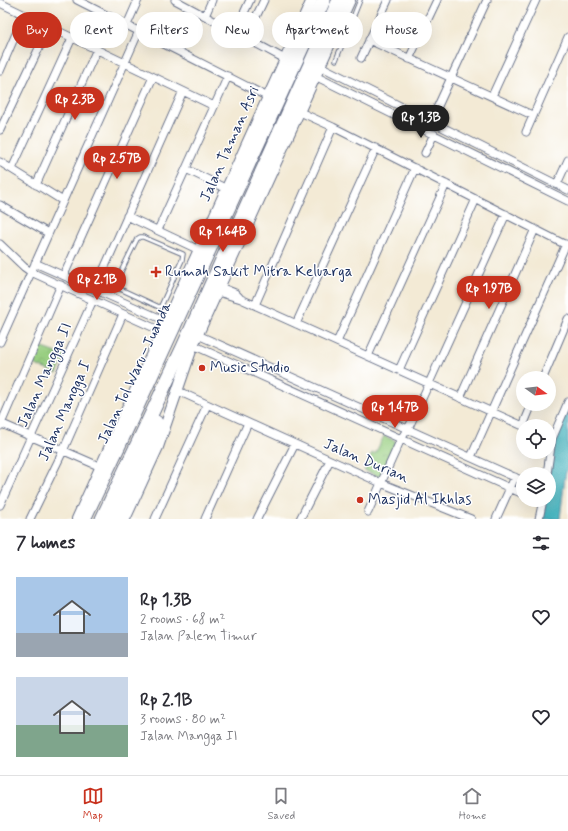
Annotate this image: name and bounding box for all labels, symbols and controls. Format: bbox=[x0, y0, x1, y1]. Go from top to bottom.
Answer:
chip: Buy bbox=[12, 12, 62, 48]
chip: Rent bbox=[70, 12, 128, 48]
chip: Filters bbox=[136, 12, 203, 48]
chip: New bbox=[211, 12, 264, 48]
chip: Apartment bbox=[272, 12, 363, 48]
chip: House bbox=[371, 12, 432, 48]
street label: Jalan Taman Asri bbox=[196, 83, 264, 205]
pin: Rp 2.3B bbox=[38, 87, 112, 121]
text: Rp 2.3B bbox=[55, 91, 95, 108]
pin: Rp 1.3B bbox=[384, 105, 458, 139]
text: Rp 1.3B bbox=[401, 109, 441, 126]
pin: Rp 2.57B bbox=[76, 146, 158, 180]
text: Rp 2.57B bbox=[93, 150, 141, 167]
pin: Rp 1.64B bbox=[182, 219, 264, 253]
text: Rp 1.64B bbox=[199, 223, 247, 240]
place label: Rumah Sakit Mitra Keluarga bbox=[165, 262, 353, 282]
marker: Rumah Sakit Mitra Keluarga bbox=[150, 266, 162, 278]
pin: Rp 2.1B bbox=[60, 267, 134, 301]
text: Rp 2.1B bbox=[77, 271, 117, 288]
pin: Rp 1.97B bbox=[448, 276, 530, 310]
text: Rp 1.97B bbox=[466, 280, 512, 297]
street label: Jalan Tol Waru–Juanda bbox=[93, 298, 177, 447]
street label: Jalan Mangga II bbox=[14, 319, 76, 431]
place label: Music Studio bbox=[210, 358, 290, 378]
street label: Jalan Mangga I bbox=[35, 359, 95, 463]
marker: Music Studio bbox=[197, 363, 207, 373]
north arrow bbox=[516, 371, 556, 411]
map controls bbox=[516, 371, 556, 507]
pin: Rp 1.47B bbox=[354, 395, 436, 429]
text: Rp 1.47B bbox=[371, 399, 419, 416]
button: locate bbox=[516, 419, 556, 459]
street label: Jalan Durian bbox=[320, 434, 412, 488]
button: layers bbox=[516, 467, 556, 507]
place label: Masjid Al Ikhlas bbox=[368, 490, 471, 510]
marker: Masjid Al Ikhlas bbox=[355, 495, 365, 505]
text: 7 homes bbox=[16, 532, 75, 554]
icon: filters bbox=[530, 532, 552, 554]
text: Rp 1.3B bbox=[140, 589, 192, 611]
icon: home bbox=[48, 593, 96, 641]
icon: heart bbox=[530, 606, 552, 628]
text: 2 rooms · 68 m² bbox=[140, 611, 225, 628]
text: Jalan Palem Timur bbox=[140, 628, 257, 645]
text: Rp 2.1B bbox=[140, 689, 192, 711]
icon: home bbox=[48, 693, 96, 741]
icon: heart bbox=[530, 706, 552, 728]
text: 3 rooms · 80 m² bbox=[140, 711, 226, 728]
text: Jalan Mangga II bbox=[140, 728, 237, 745]
tab: Map bbox=[82, 785, 104, 823]
tab: Saved bbox=[267, 785, 295, 823]
tab: Home bbox=[459, 785, 486, 823]

